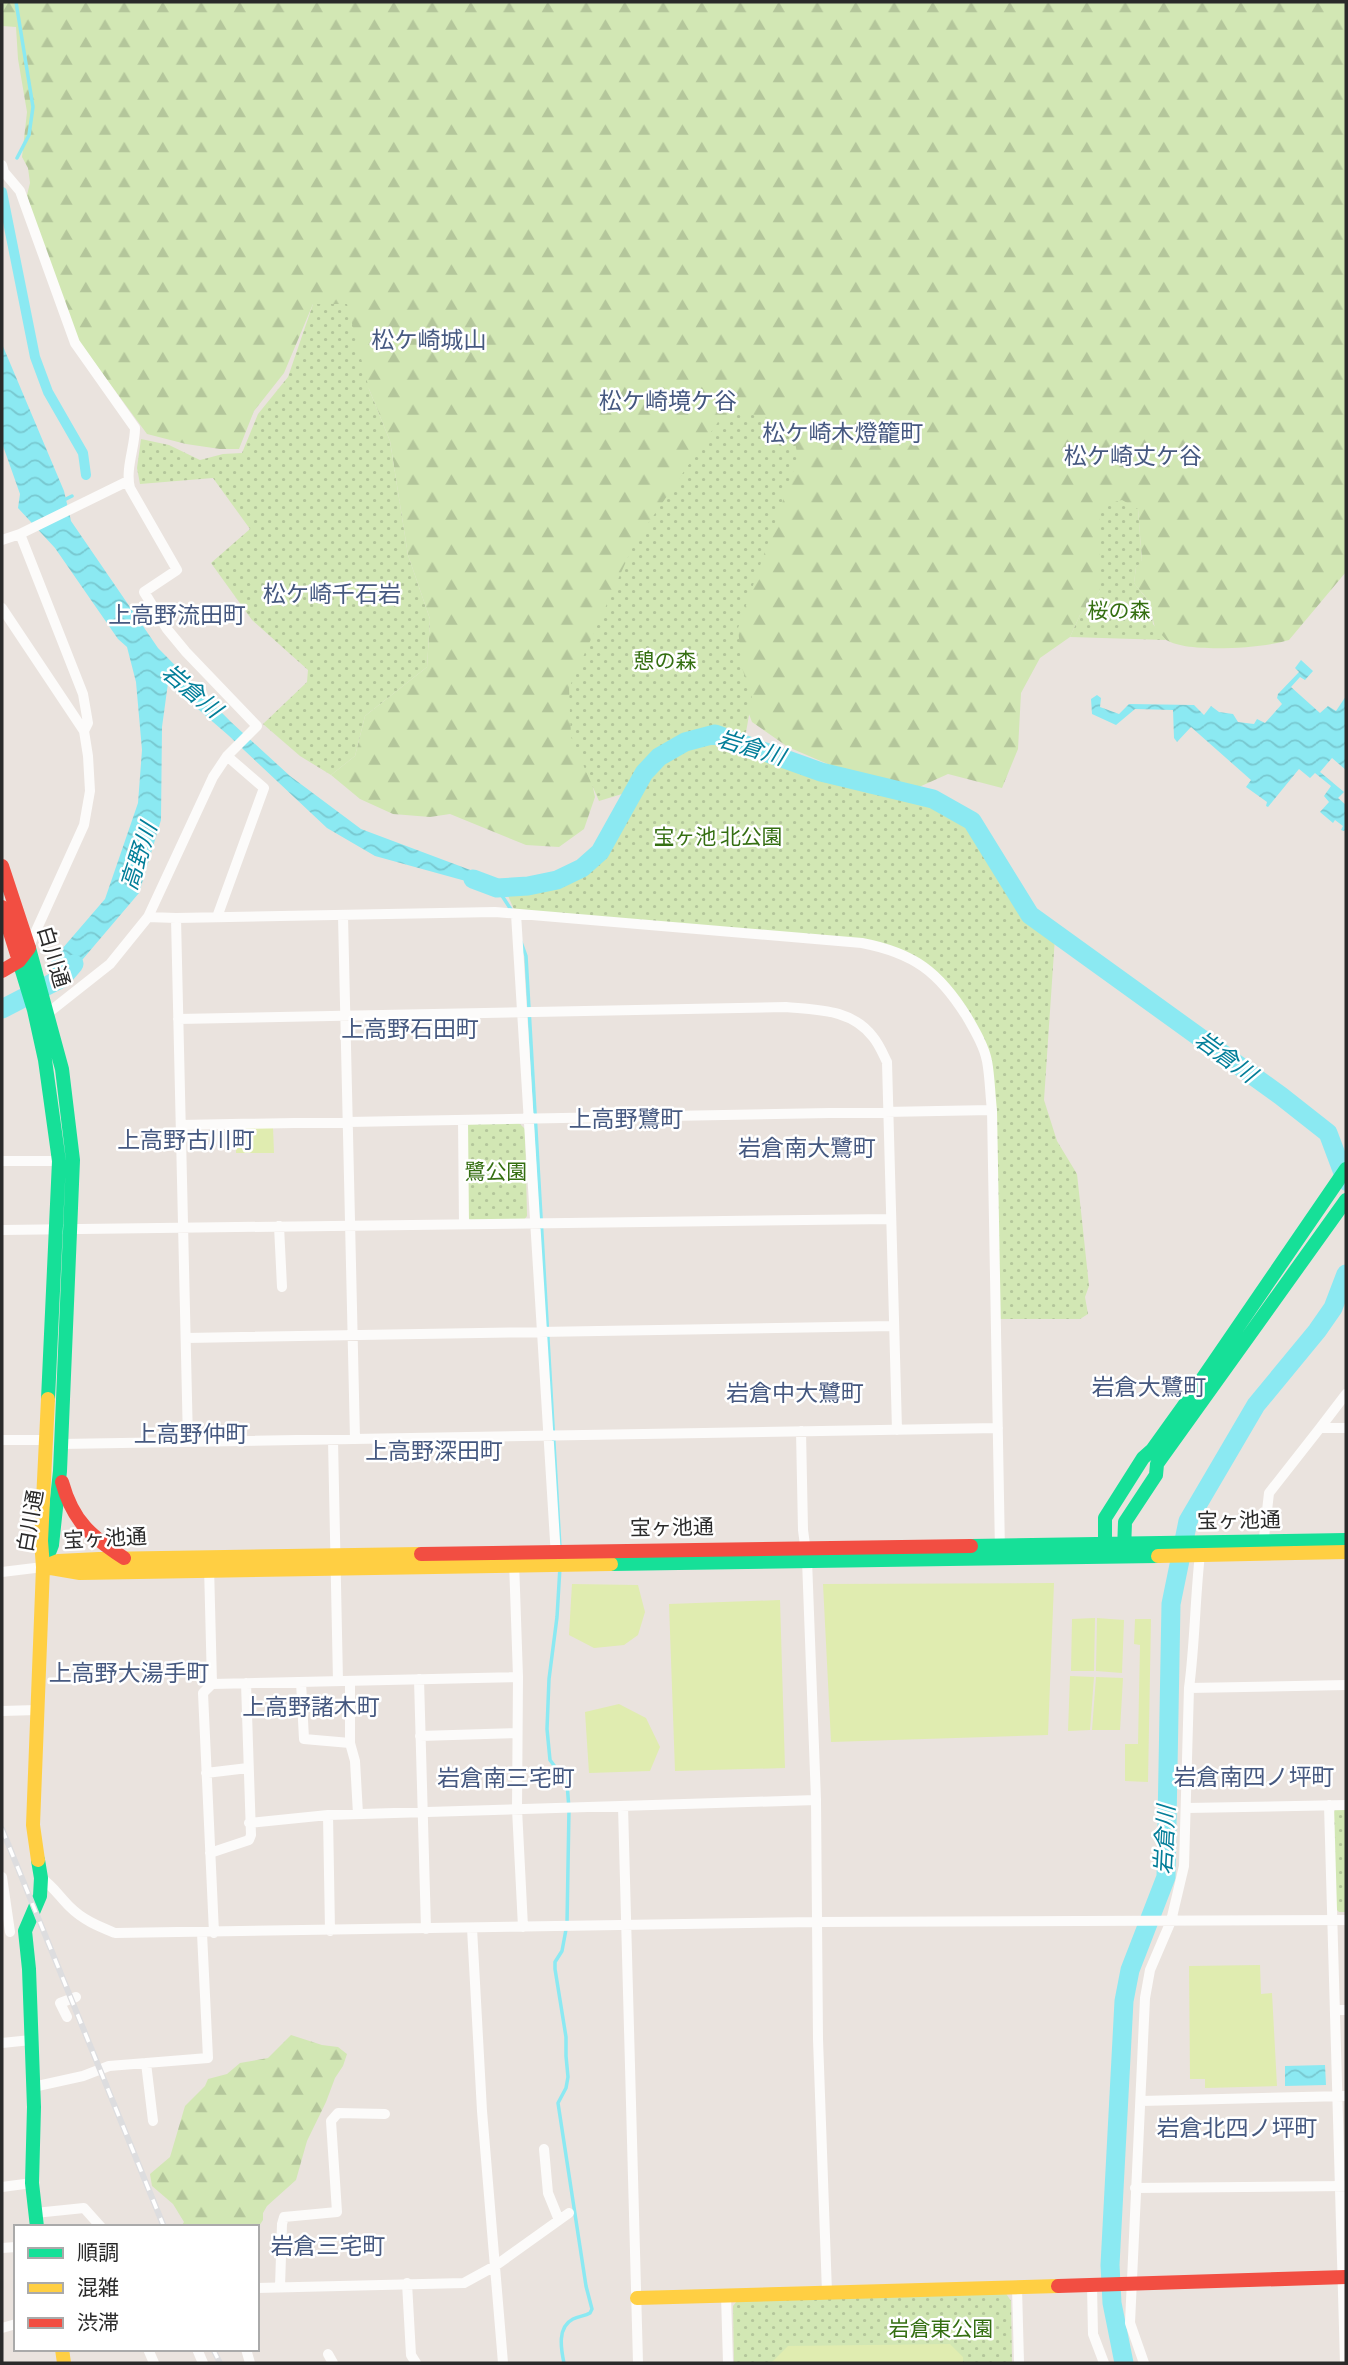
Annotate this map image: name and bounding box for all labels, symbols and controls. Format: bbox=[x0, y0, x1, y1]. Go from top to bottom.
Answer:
district label: 松ケ崎城山 bbox=[372, 328, 487, 353]
district label: 松ケ崎境ケ谷 bbox=[599, 389, 737, 414]
district label: 松ケ崎木燈籠町 bbox=[763, 421, 924, 446]
district label: 松ケ崎丈ケ谷 bbox=[1064, 444, 1202, 469]
district label: 松ケ崎千石岩 bbox=[263, 582, 401, 607]
park label: 桜の森 bbox=[1088, 600, 1151, 622]
district label: 上高野流田町 bbox=[108, 603, 246, 628]
park label: 憩の森 bbox=[634, 650, 697, 672]
water label: 岩倉川 bbox=[157, 659, 228, 725]
water label: 岩倉川 bbox=[715, 726, 791, 771]
water label: 高野川 bbox=[116, 817, 163, 893]
park label: 宝ヶ池 北公園 bbox=[653, 826, 783, 848]
street label: 白川通 bbox=[34, 924, 73, 990]
district label: 上高野石田町 bbox=[341, 1017, 479, 1042]
water label: 岩倉川 bbox=[1190, 1027, 1263, 1089]
district label: 上高野鷺町 bbox=[569, 1107, 684, 1132]
district label: 上高野古川町 bbox=[117, 1128, 255, 1153]
district label: 岩倉南大鷺町 bbox=[738, 1136, 876, 1161]
park label: 鷺公園 bbox=[465, 1161, 528, 1183]
district label: 岩倉大鷺町 bbox=[1092, 1375, 1207, 1400]
district label: 岩倉中大鷺町 bbox=[726, 1381, 864, 1406]
district label: 上高野仲町 bbox=[134, 1422, 249, 1447]
district label: 上高野深田町 bbox=[365, 1439, 503, 1464]
street label: 白川通 bbox=[14, 1488, 47, 1554]
street label: 宝ヶ池通 bbox=[1197, 1509, 1281, 1532]
street label: 宝ヶ池通 bbox=[630, 1516, 714, 1539]
street label: 宝ヶ池通 bbox=[62, 1525, 147, 1552]
district label: 上高野大湯手町 bbox=[49, 1661, 210, 1686]
district label: 上高野諸木町 bbox=[242, 1695, 380, 1720]
district label: 岩倉南四ノ坪町 bbox=[1174, 1765, 1335, 1790]
district label: 岩倉南三宅町 bbox=[437, 1766, 575, 1791]
water label: 岩倉川 bbox=[1151, 1802, 1179, 1875]
district label: 岩倉北四ノ坪町 bbox=[1157, 2116, 1318, 2141]
legend bbox=[14, 2225, 259, 2351]
district label: 岩倉三宅町 bbox=[271, 2234, 386, 2259]
text: 順調 bbox=[77, 2242, 119, 2264]
text: 混雑 bbox=[77, 2277, 119, 2299]
text: 渋滞 bbox=[77, 2312, 119, 2334]
park label: 岩倉東公園 bbox=[889, 2318, 994, 2340]

